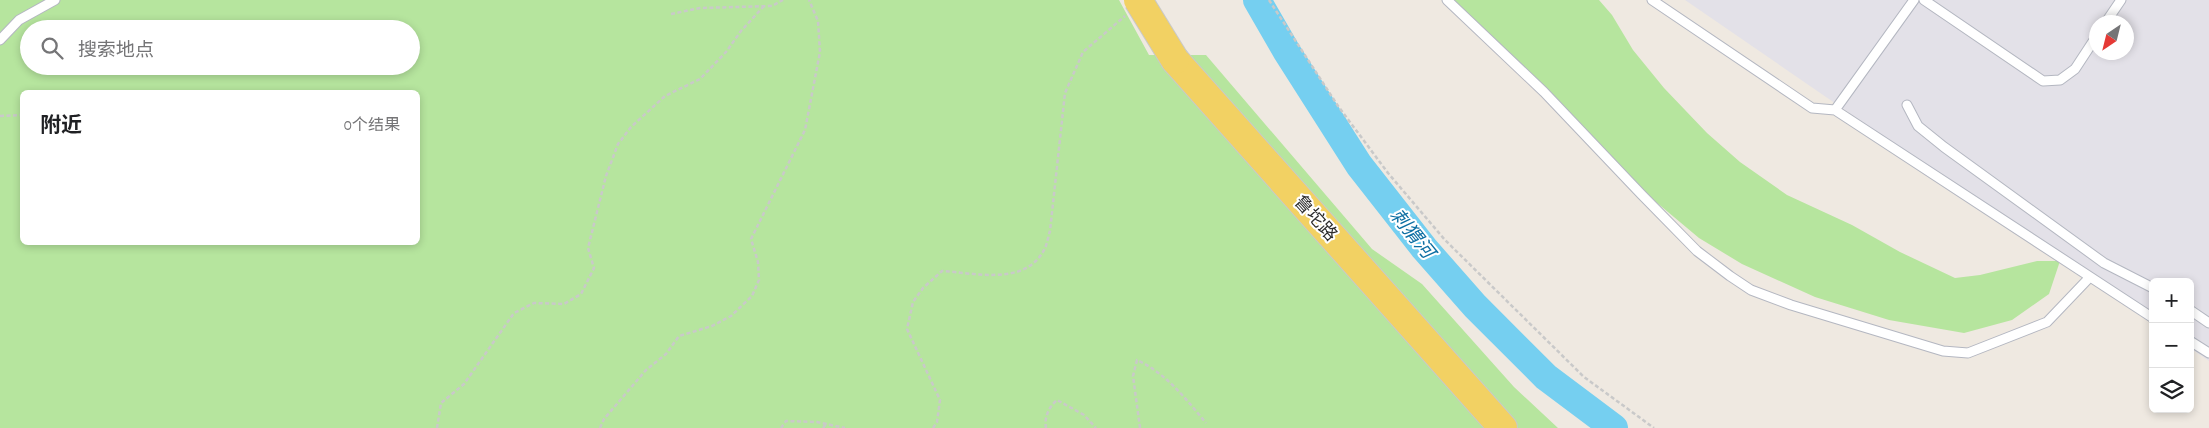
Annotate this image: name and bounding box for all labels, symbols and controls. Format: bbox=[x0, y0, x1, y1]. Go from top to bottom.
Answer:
north arrow bbox=[2089, 15, 2134, 60]
search box bbox=[20, 20, 420, 75]
icon: search bbox=[38, 34, 66, 62]
text: 搜索地点 bbox=[78, 41, 154, 60]
text: 附近 bbox=[40, 115, 82, 136]
text: 0个结果 bbox=[344, 117, 400, 133]
street label: 鲁坨路 bbox=[1291, 191, 1341, 245]
water label: 刺猬河 bbox=[1387, 205, 1440, 265]
map controls bbox=[2149, 278, 2194, 413]
button: + bbox=[2149, 278, 2194, 323]
button: − bbox=[2149, 323, 2194, 368]
button: layers bbox=[2149, 368, 2194, 413]

